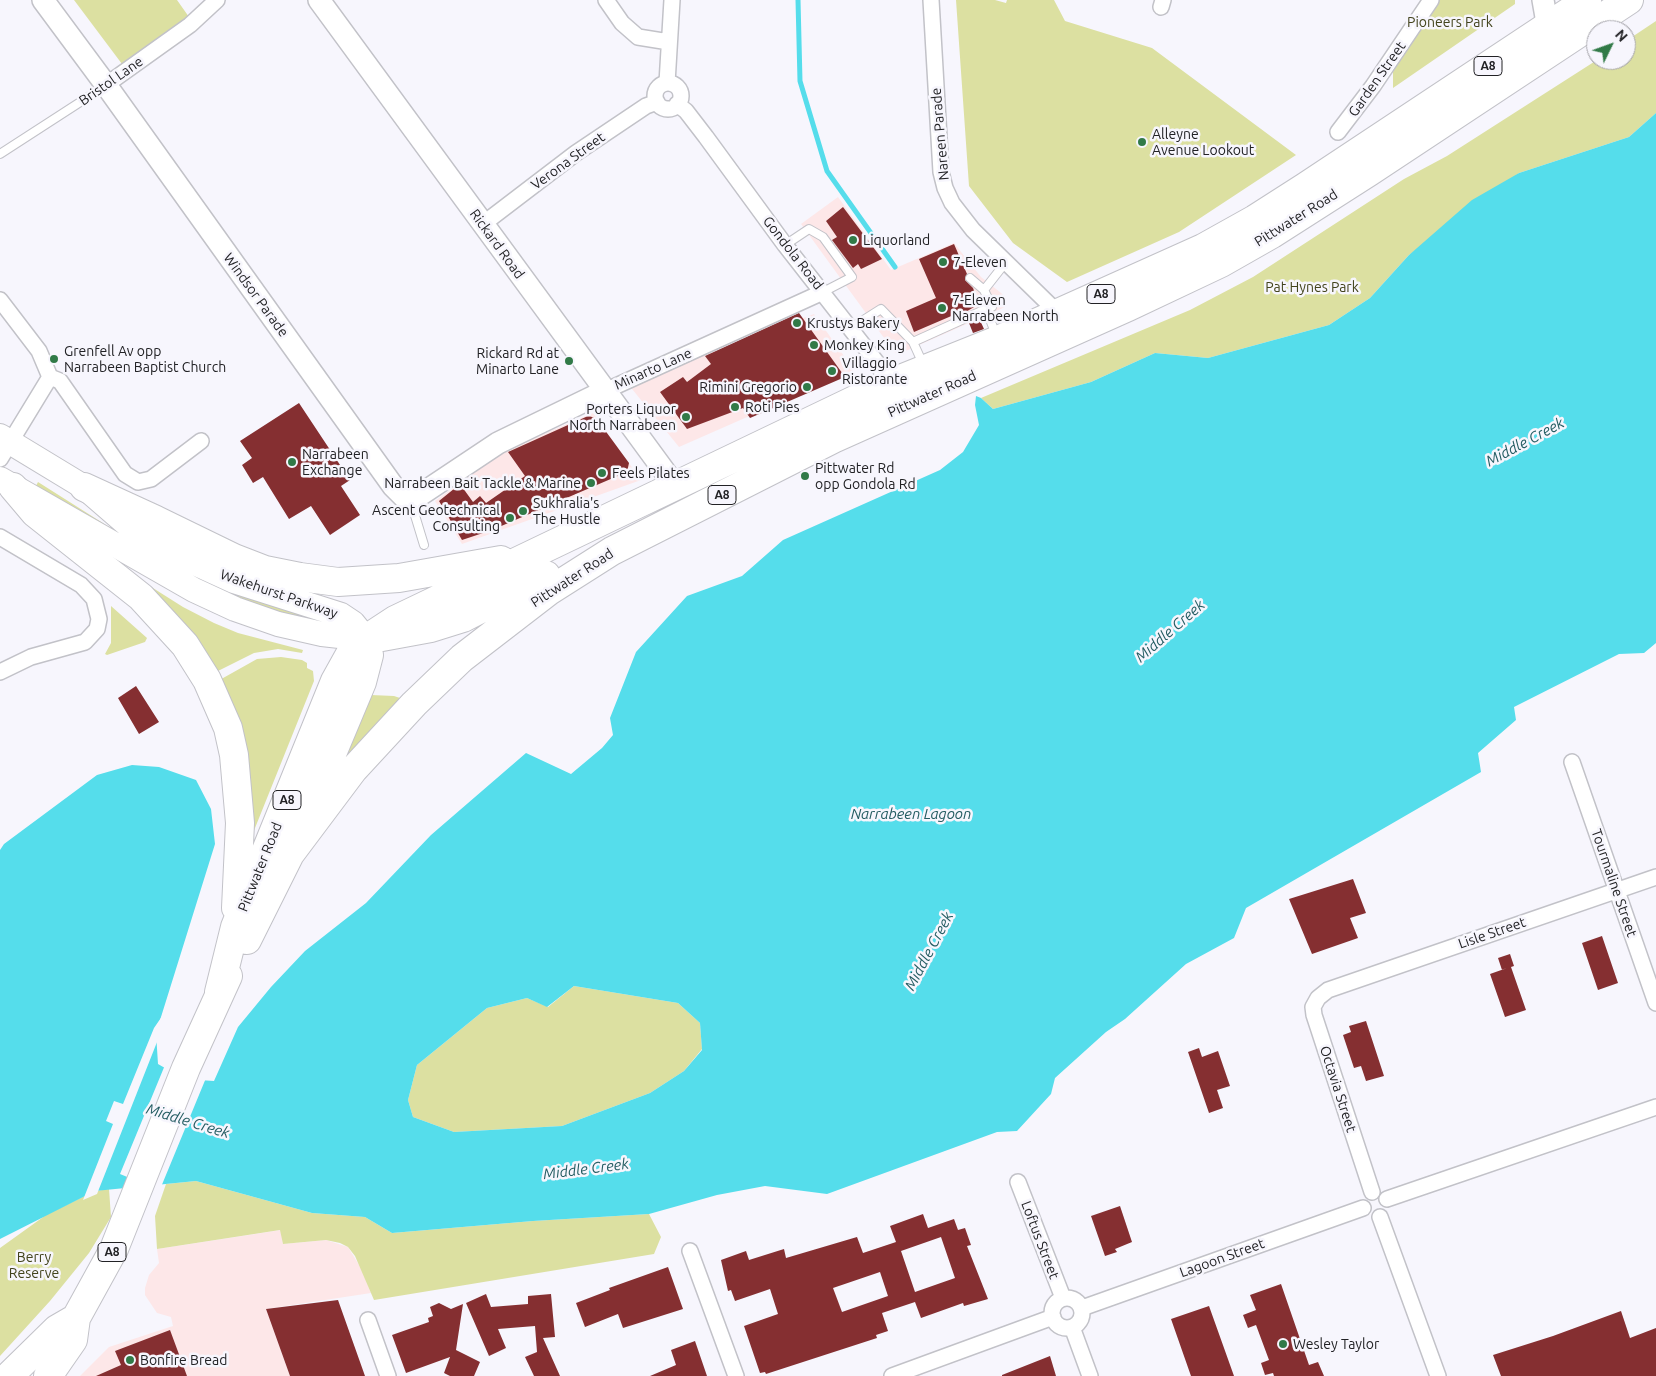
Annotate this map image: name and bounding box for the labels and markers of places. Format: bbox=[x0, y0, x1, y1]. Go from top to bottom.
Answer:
place label: Alleyne Avenue Lookout bbox=[1152, 126, 1254, 158]
marker: Alleyne Avenue Lookout bbox=[1136, 136, 1148, 148]
place label: Liquorland bbox=[863, 232, 930, 248]
marker: Liquorland bbox=[847, 234, 859, 246]
place label: 7-Eleven bbox=[953, 254, 1007, 270]
marker: 7-Eleven bbox=[937, 256, 949, 268]
place label: 7-Eleven Narrabeen North bbox=[952, 292, 1059, 324]
marker: 7-Eleven Narrabeen North bbox=[936, 302, 948, 314]
place label: Krustys Bakery bbox=[807, 315, 899, 331]
marker: Krustys Bakery bbox=[791, 317, 803, 329]
place label: Monkey King bbox=[824, 337, 905, 353]
marker: Monkey King bbox=[808, 339, 820, 351]
place label: Grenfell Av opp Narrabeen Baptist Church bbox=[64, 343, 226, 376]
place label: Rickard Rd at Minarto Lane bbox=[476, 345, 559, 378]
marker: Grenfell Av opp Narrabeen Baptist Church bbox=[48, 353, 60, 365]
marker: Rickard Rd at Minarto Lane bbox=[563, 355, 575, 367]
place label: Villaggio Ristorante bbox=[842, 355, 908, 388]
marker: Villaggio Ristorante bbox=[826, 365, 838, 377]
place label: Rimini Gregorio bbox=[699, 379, 797, 395]
marker: Rimini Gregorio bbox=[801, 381, 813, 393]
place label: Roti Pies bbox=[745, 399, 800, 415]
place label: Porters Liquor North Narrabeen bbox=[569, 401, 676, 434]
marker: Roti Pies bbox=[729, 401, 741, 413]
marker: Porters Liquor North Narrabeen bbox=[680, 411, 692, 423]
place label: Narrabeen Exchange bbox=[302, 446, 369, 478]
marker: Narrabeen Exchange bbox=[286, 456, 298, 468]
place label: Pittwater Rd opp Gondola Rd bbox=[815, 460, 916, 492]
place label: Feels Pilates bbox=[612, 465, 690, 481]
marker: Feels Pilates bbox=[596, 467, 608, 479]
marker: Pittwater Rd opp Gondola Rd bbox=[799, 470, 811, 482]
place label: Narrabeen Bait Tackle & Marine bbox=[384, 475, 581, 491]
marker: Narrabeen Bait Tackle & Marine bbox=[585, 477, 597, 489]
place label: Sukhralia's The Hustle bbox=[533, 495, 600, 528]
place label: Ascent Geotechnical Consulting bbox=[372, 502, 500, 534]
marker: Sukhralia's The Hustle bbox=[517, 505, 529, 517]
marker: Ascent Geotechnical Consulting bbox=[504, 512, 516, 524]
place label: Wesley Taylor bbox=[1293, 1336, 1379, 1352]
marker: Wesley Taylor bbox=[1277, 1338, 1289, 1350]
place label: Bonfire Bread bbox=[140, 1352, 227, 1368]
marker: Bonfire Bread bbox=[124, 1354, 136, 1366]

